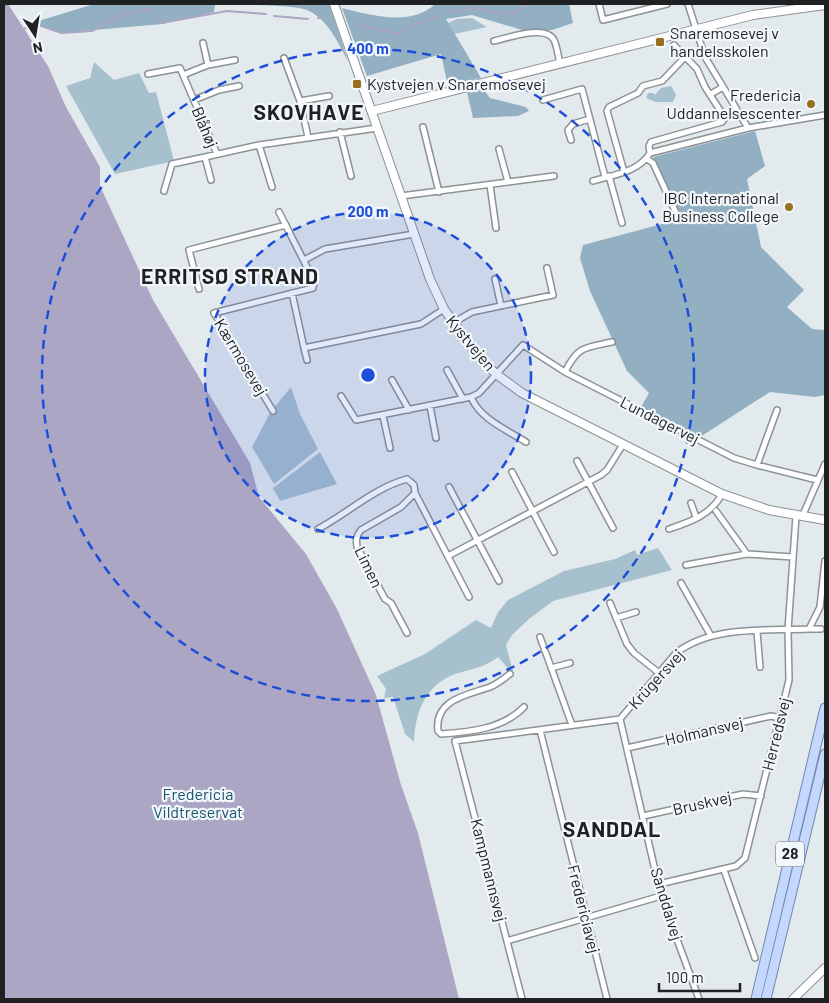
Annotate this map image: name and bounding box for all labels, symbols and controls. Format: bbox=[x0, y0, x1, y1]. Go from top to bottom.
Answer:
north arrow bbox=[10, 10, 60, 60]
place label: Snaremosevej v handelsskolen bbox=[670, 23, 779, 60]
marker: Snaremosevej v handelsskolen bbox=[654, 36, 666, 48]
text: N bbox=[31, 39, 44, 57]
text: 400 m bbox=[347, 39, 389, 57]
place label: Kystvejen v Snaremosevej bbox=[367, 74, 546, 93]
marker: Kystvejen v Snaremosevej bbox=[351, 78, 363, 90]
place label: Fredericia Uddannelsescenter bbox=[667, 85, 801, 122]
marker: Fredericia Uddannelsescenter bbox=[805, 98, 817, 110]
district label: SKOVHAVE bbox=[254, 99, 364, 124]
street label: Blåhøj bbox=[188, 103, 223, 150]
place label: IBC International Business College bbox=[662, 188, 779, 225]
marker: IBC International Business College bbox=[783, 201, 795, 213]
text: 200 m bbox=[347, 202, 389, 220]
district label: ERRITSØ STRAND bbox=[141, 263, 319, 288]
street label: Kystvejen bbox=[443, 311, 500, 374]
street label: Kærmosevej bbox=[211, 315, 272, 399]
centre of rings bbox=[359, 366, 377, 384]
street label: Lundagervej bbox=[617, 392, 703, 448]
street label: Limen bbox=[351, 543, 388, 590]
street label: Krügersvej bbox=[624, 645, 687, 713]
street label: Herredsvej bbox=[757, 695, 794, 772]
street label: Holmansvej bbox=[663, 712, 745, 749]
park label: Fredericia Vildtreservat bbox=[153, 784, 243, 821]
street label: Bruskvej bbox=[671, 787, 733, 819]
street label: Kampmannsvej bbox=[467, 816, 511, 923]
district label: SANDDAL bbox=[563, 816, 661, 841]
road number: 28 bbox=[776, 842, 804, 866]
street label: Fredericiavej bbox=[564, 863, 605, 955]
street label: Sanddalvej bbox=[647, 865, 688, 943]
scale bar bbox=[659, 960, 740, 992]
text: 100 m bbox=[666, 968, 704, 986]

